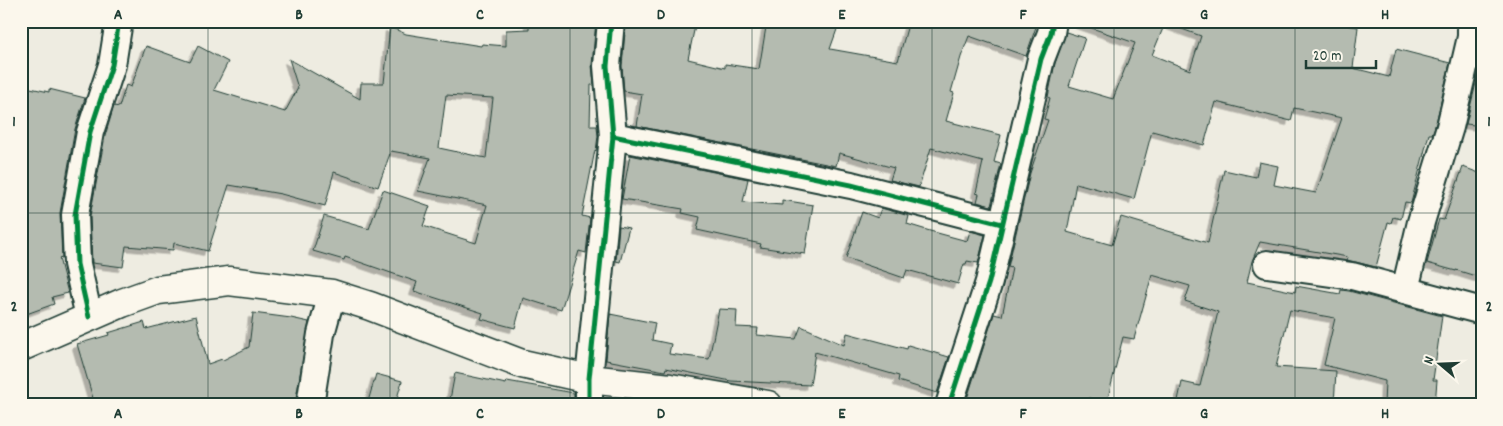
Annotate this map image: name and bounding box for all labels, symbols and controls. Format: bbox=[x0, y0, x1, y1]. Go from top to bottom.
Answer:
text: A bbox=[114, 4, 123, 27]
text: B bbox=[295, 4, 303, 27]
text: C bbox=[476, 4, 484, 27]
text: D bbox=[657, 4, 666, 27]
text: E bbox=[838, 4, 846, 27]
text: F bbox=[1019, 4, 1027, 27]
text: G bbox=[1200, 4, 1208, 27]
text: H bbox=[1381, 4, 1389, 27]
scale bar bbox=[1306, 38, 1376, 70]
text: 20 m bbox=[1313, 46, 1341, 68]
text: 1 bbox=[12, 111, 16, 134]
text: 1 bbox=[1487, 111, 1491, 134]
text: 2 bbox=[11, 296, 18, 319]
text: 2 bbox=[1486, 296, 1493, 319]
north arrow bbox=[1416, 338, 1466, 388]
text: N bbox=[1419, 354, 1440, 367]
text: A bbox=[114, 403, 123, 426]
text: B bbox=[295, 403, 303, 426]
text: C bbox=[476, 403, 484, 426]
text: D bbox=[657, 403, 666, 426]
text: E bbox=[838, 403, 846, 426]
text: F bbox=[1019, 403, 1027, 426]
text: G bbox=[1200, 403, 1208, 426]
text: H bbox=[1381, 403, 1389, 426]

